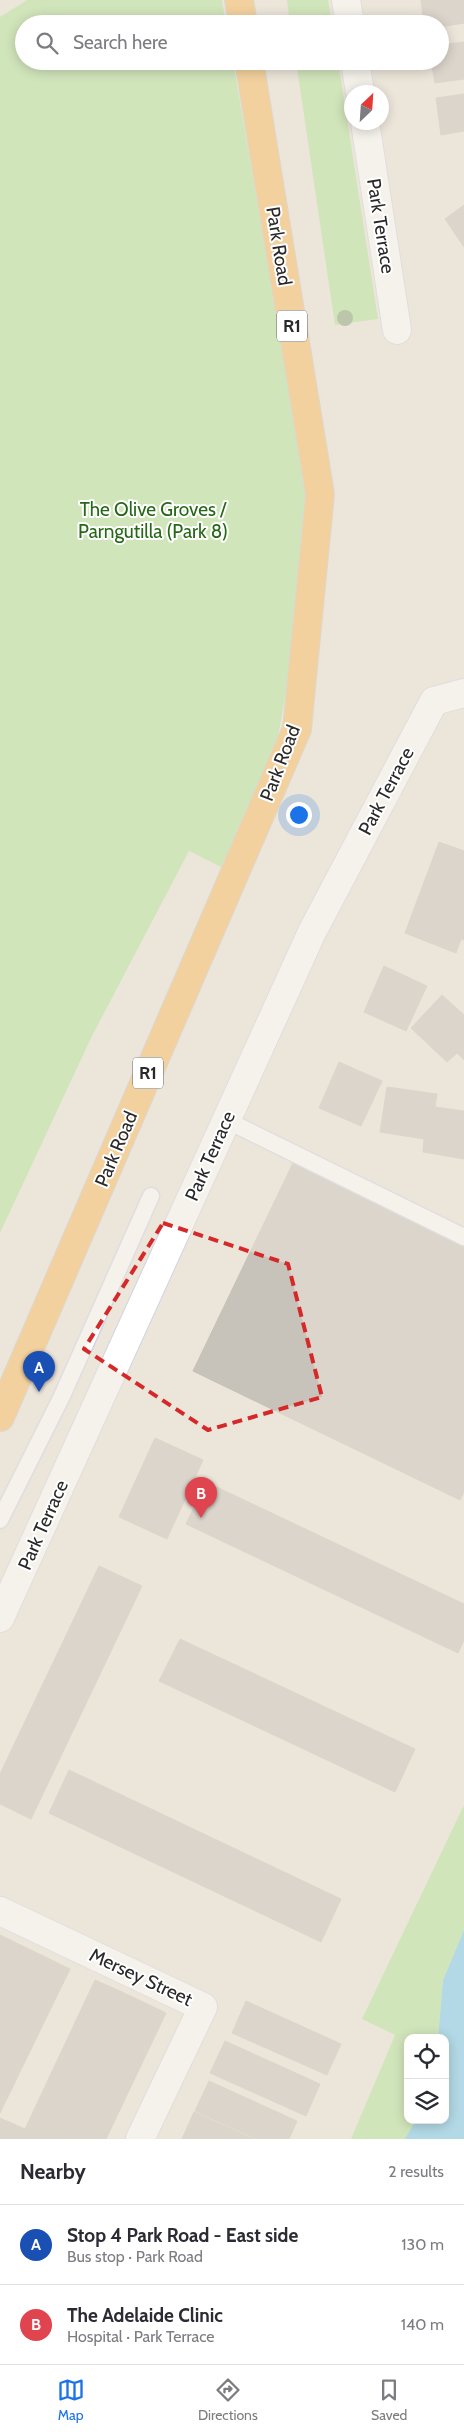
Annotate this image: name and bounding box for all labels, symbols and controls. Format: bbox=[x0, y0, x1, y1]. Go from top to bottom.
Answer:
search box bbox=[15, 15, 449, 70]
icon: search bbox=[33, 29, 61, 57]
text: Search here bbox=[73, 31, 167, 54]
north arrow bbox=[344, 85, 389, 130]
street label: Park Terrace bbox=[362, 177, 400, 276]
street label: Park Road bbox=[261, 205, 297, 287]
road number: R1 bbox=[277, 310, 307, 342]
park label: The Olive Groves / Parngutilla (Park 8) bbox=[78, 498, 228, 543]
street label: Park Road bbox=[255, 722, 305, 804]
street label: Park Terrace bbox=[353, 743, 419, 839]
your location bbox=[286, 802, 312, 828]
road number: R1 bbox=[133, 1058, 163, 1088]
street label: Park Terrace bbox=[180, 1107, 240, 1205]
street label: Park Road bbox=[90, 1108, 142, 1190]
pin: A bbox=[23, 1351, 55, 1392]
street label: Park Terrace bbox=[13, 1476, 73, 1574]
pin: B bbox=[185, 1477, 217, 1518]
street label: Mersey Street bbox=[86, 1943, 197, 2011]
map controls bbox=[404, 2034, 449, 2124]
button: locate bbox=[404, 2034, 449, 2079]
button: layers bbox=[404, 2079, 449, 2124]
text: Nearby bbox=[20, 2159, 86, 2184]
text: 2 results bbox=[388, 2162, 444, 2181]
text: Stop 4 Park Road - East side bbox=[67, 2224, 298, 2247]
text: A bbox=[31, 2235, 41, 2254]
text: 130 m bbox=[401, 2235, 444, 2254]
text: Bus stop · Park Road bbox=[67, 2247, 203, 2266]
text: The Adelaide Clinic bbox=[67, 2304, 223, 2327]
text: B bbox=[31, 2315, 41, 2334]
text: 140 m bbox=[401, 2315, 444, 2334]
text: Hospital · Park Terrace bbox=[67, 2327, 215, 2346]
tab: Map bbox=[57, 2376, 85, 2424]
tab: Directions bbox=[198, 2376, 258, 2424]
tab: Saved bbox=[371, 2376, 407, 2424]

